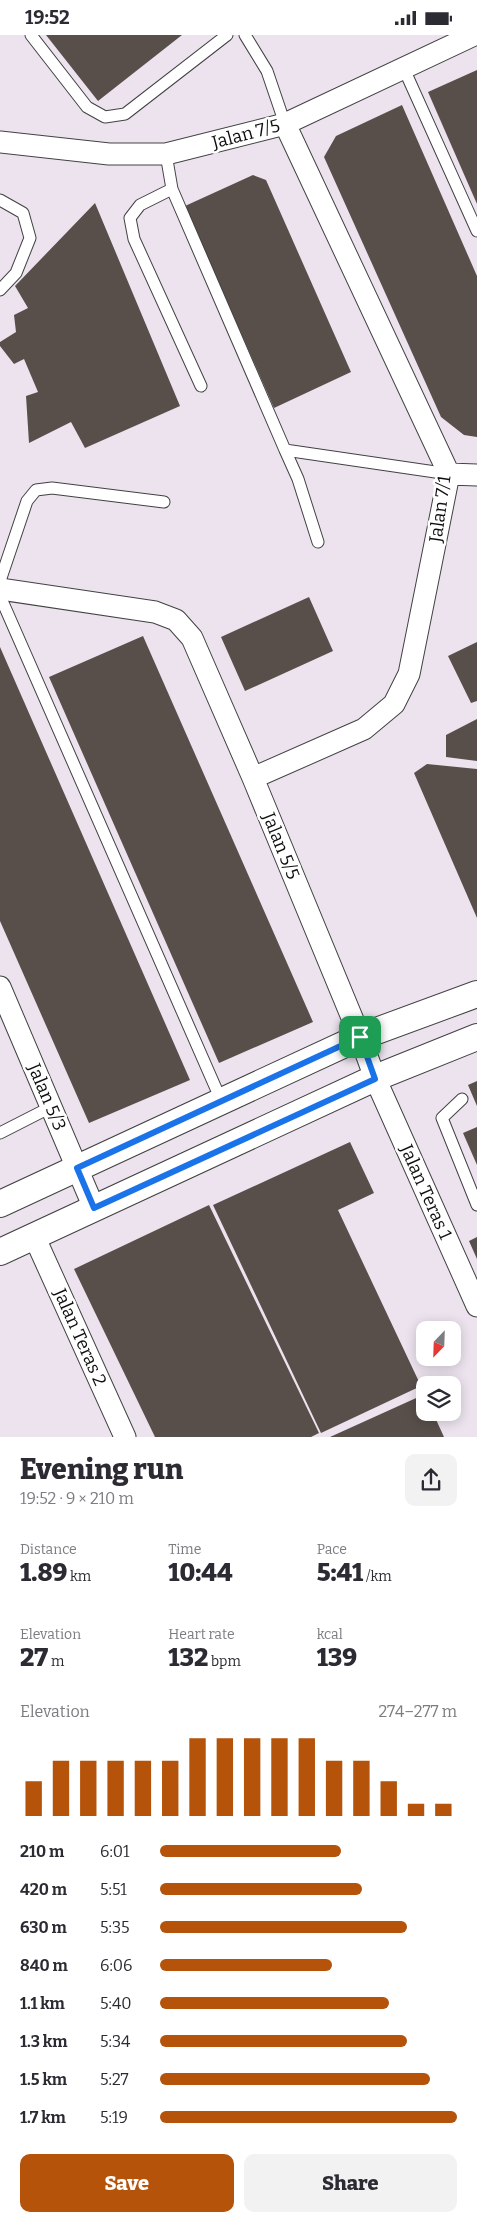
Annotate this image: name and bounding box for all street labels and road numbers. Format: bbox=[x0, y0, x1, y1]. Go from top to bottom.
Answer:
street label: Jalan 7/5 bbox=[209, 114, 282, 154]
street label: Jalan 7/1 bbox=[424, 474, 456, 545]
street label: Jalan 5/5 bbox=[257, 808, 304, 883]
street label: Jalan 5/3 bbox=[23, 1059, 71, 1134]
street label: Jalan Teras 1 bbox=[395, 1140, 457, 1243]
street label: Jalan Teras 2 bbox=[48, 1284, 111, 1389]

